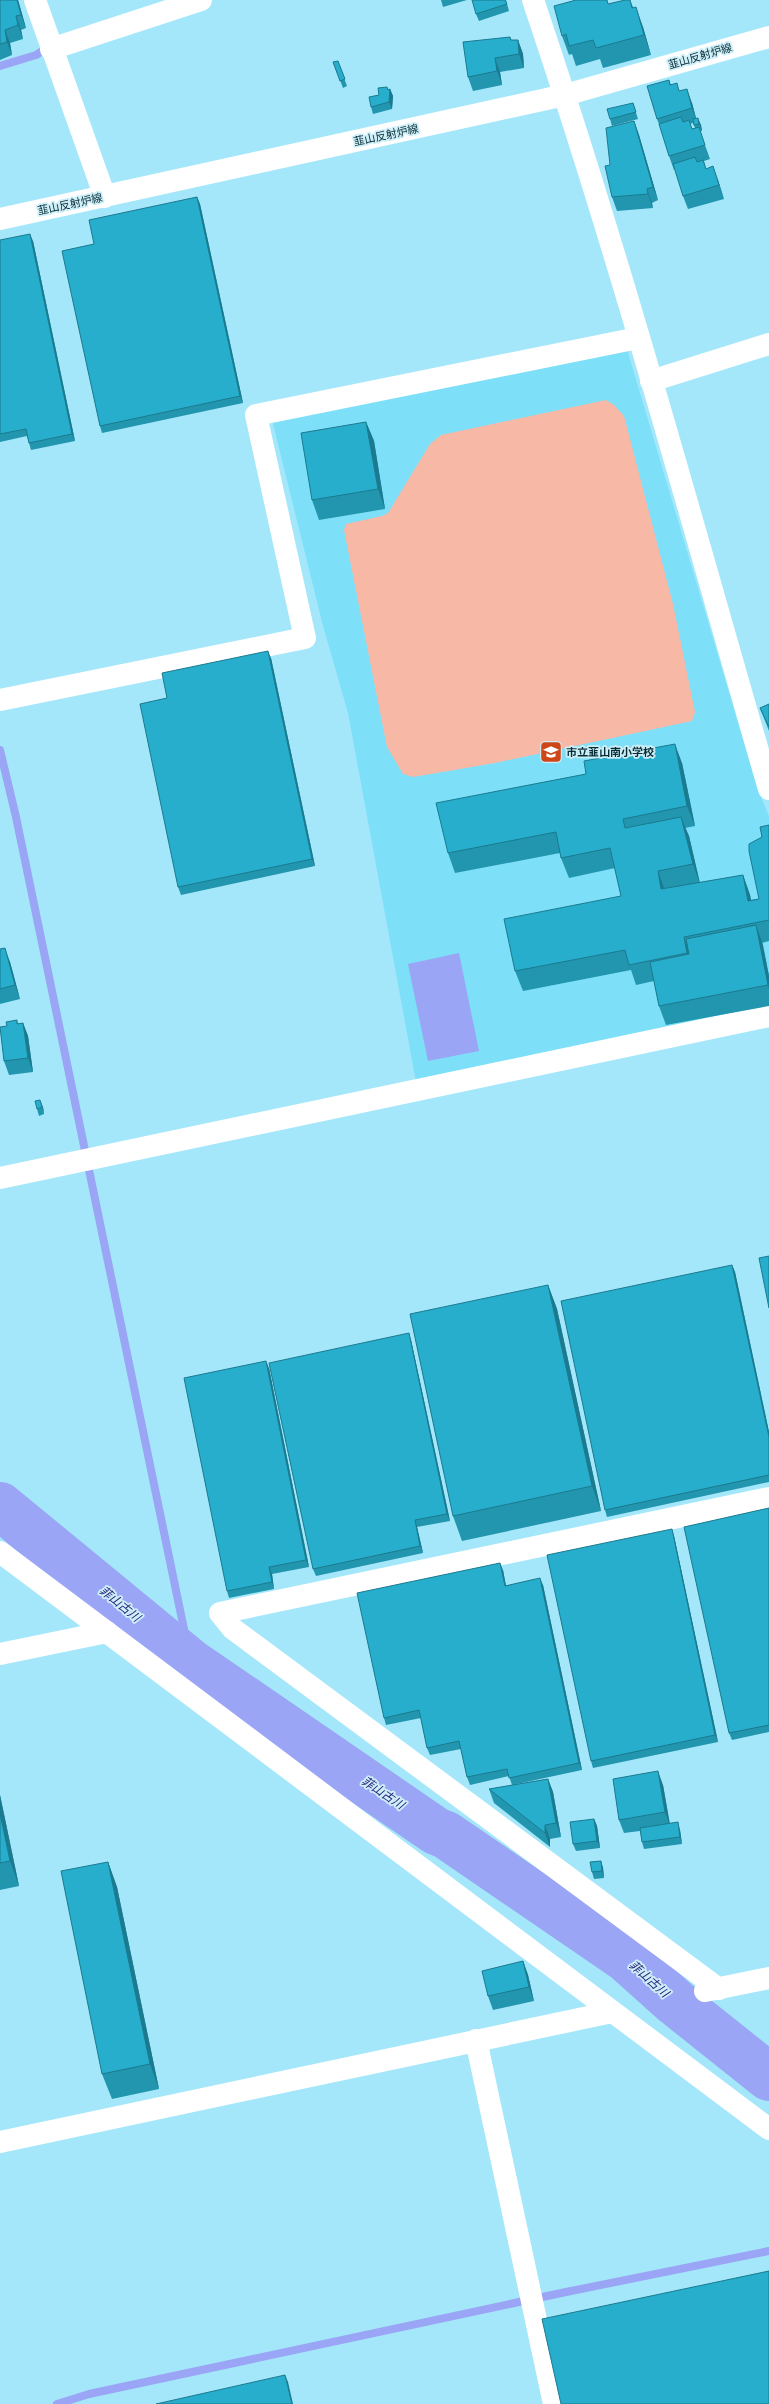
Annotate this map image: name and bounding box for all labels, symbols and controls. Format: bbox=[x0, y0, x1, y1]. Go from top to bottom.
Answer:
street label: 韮山反射炉線 bbox=[667, 41, 733, 71]
street label: 韮山反射炉線 bbox=[352, 122, 420, 148]
street label: 韮山反射炉線 bbox=[36, 191, 104, 217]
school or university icon: 市立韮山南小学校 bbox=[538, 739, 564, 765]
place label: 市立韮山南小学校 bbox=[566, 746, 654, 758]
water label: 菲山古川 bbox=[97, 1583, 145, 1626]
water label: 菲山古川 bbox=[359, 1774, 408, 1813]
water label: 菲山古川 bbox=[626, 1958, 673, 2002]

